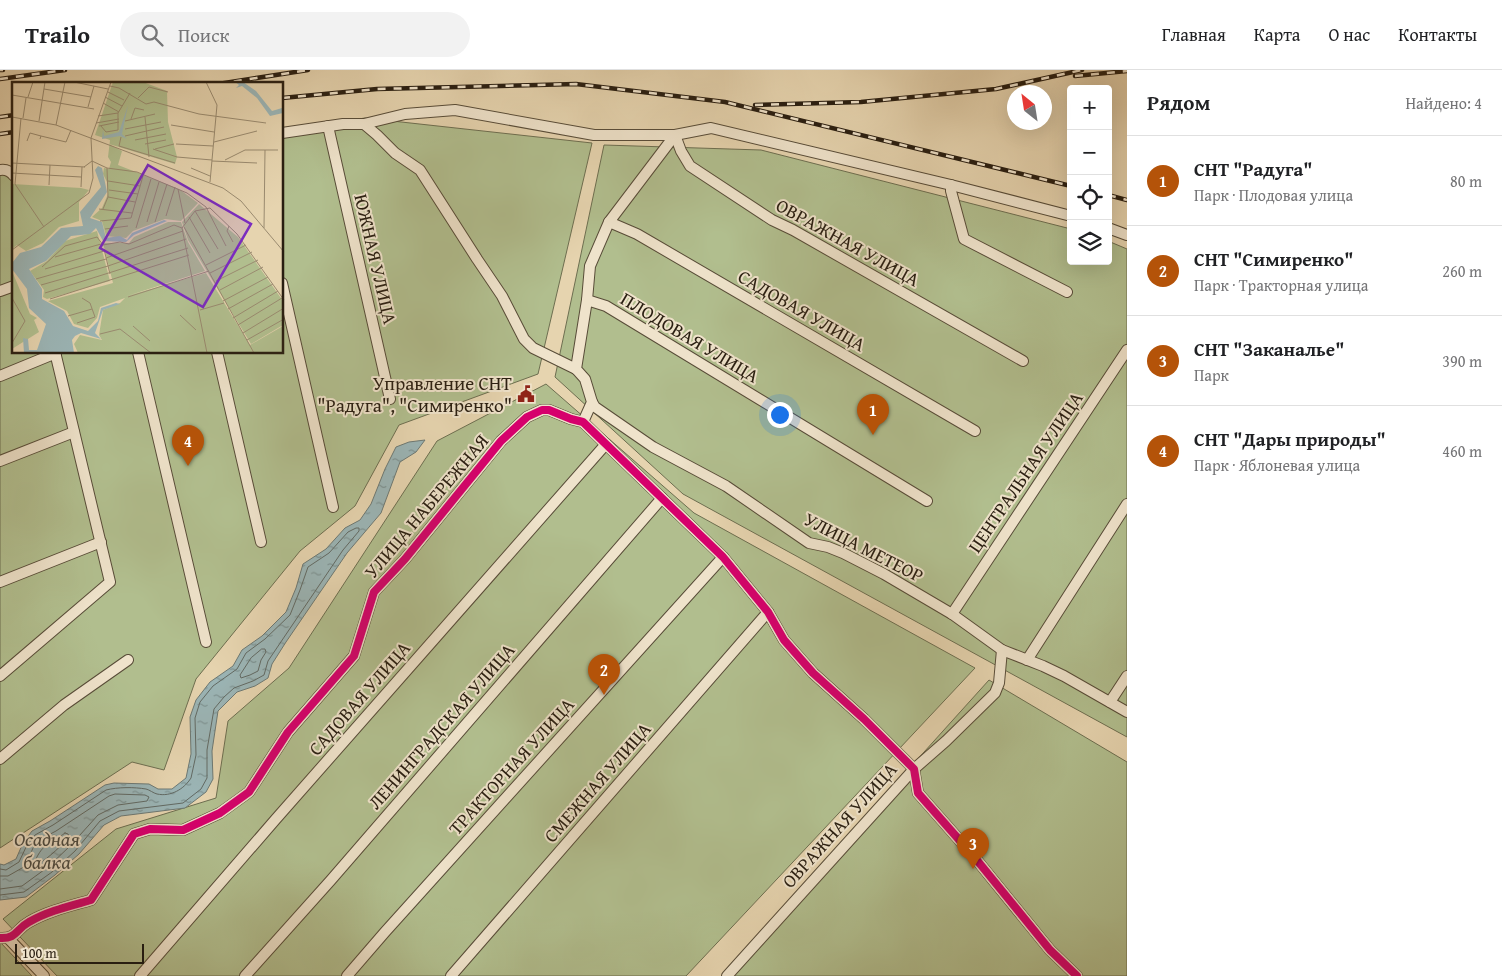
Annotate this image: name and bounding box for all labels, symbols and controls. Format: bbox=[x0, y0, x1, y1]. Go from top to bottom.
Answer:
search box bbox=[120, 12, 470, 57]
text: Trailo bbox=[25, 17, 90, 52]
icon: search bbox=[138, 21, 166, 49]
text: Поиск bbox=[178, 21, 230, 49]
text: Главная bbox=[1162, 21, 1226, 48]
text: Карта bbox=[1254, 21, 1300, 48]
text: О нас bbox=[1328, 21, 1370, 48]
text: Контакты bbox=[1398, 21, 1477, 48]
inset map bbox=[12, 82, 284, 354]
north arrow bbox=[1007, 85, 1052, 130]
map controls bbox=[1067, 85, 1112, 265]
button: + bbox=[1067, 85, 1112, 130]
text: Рядом bbox=[1147, 87, 1210, 118]
text: Найдено: 4 bbox=[1405, 91, 1482, 115]
button: − bbox=[1067, 130, 1112, 175]
text: СНТ "Радуга" bbox=[1194, 155, 1312, 183]
text: 1 bbox=[1159, 169, 1167, 193]
text: 80 m bbox=[1450, 169, 1482, 193]
button: locate bbox=[1067, 175, 1112, 220]
text: Парк · Плодовая улица bbox=[1194, 183, 1353, 207]
street label: ЮЖНАЯ УЛИЦА bbox=[347, 191, 405, 327]
street label: ОВРАЖНАЯ УЛИЦА bbox=[771, 191, 925, 293]
button: layers bbox=[1067, 220, 1112, 265]
text: СНТ "Симиренко" bbox=[1194, 245, 1353, 273]
text: 2 bbox=[1159, 259, 1167, 283]
text: 260 m bbox=[1442, 259, 1482, 283]
street label: САДОВАЯ УЛИЦА bbox=[733, 262, 871, 358]
text: Парк · Тракторная улица bbox=[1194, 273, 1368, 297]
street label: ПЛОДОВАЯ УЛИЦА bbox=[615, 284, 765, 390]
text: СНТ "Заканалье" bbox=[1194, 335, 1344, 363]
text: 3 bbox=[1159, 349, 1167, 373]
text: 390 m bbox=[1442, 349, 1482, 373]
text: Парк bbox=[1194, 363, 1229, 387]
place label: Управление СНТ "Радуга", "Симиренко" bbox=[317, 369, 512, 419]
public building icon: Управление СНТ "Радуга", "Симиренко" bbox=[516, 384, 536, 404]
street label: ЦЕНТРАЛЬНАЯ УЛИЦА bbox=[960, 385, 1090, 558]
pin: 1 bbox=[857, 394, 889, 435]
your location bbox=[767, 402, 793, 428]
pin: 4 bbox=[172, 425, 204, 466]
text: СНТ "Дары природы" bbox=[1194, 425, 1386, 453]
street label: УЛИЦА НАБЕРЕЖНАЯ bbox=[357, 428, 495, 584]
text: 4 bbox=[1159, 439, 1167, 463]
text: 460 m bbox=[1442, 439, 1482, 463]
text: Парк · Яблоневая улица bbox=[1194, 453, 1360, 477]
street label: УЛИЦА МЕТЕОР bbox=[799, 505, 929, 589]
street label: САДОВАЯ УЛИЦА bbox=[301, 634, 417, 761]
street label: ЛЕНИНГРАДСКАЯ УЛИЦА bbox=[361, 637, 521, 815]
pin: 2 bbox=[588, 654, 620, 695]
street label: ТРАКТОРНАЯ УЛИЦА bbox=[442, 691, 581, 841]
street label: СМЕЖНАЯ УЛИЦА bbox=[537, 715, 658, 848]
street label: ОВРАЖНАЯ УЛИЦА bbox=[775, 756, 903, 894]
water label: Осадная балка bbox=[14, 824, 80, 876]
pin: 3 bbox=[957, 828, 989, 869]
scale bar bbox=[15, 941, 144, 964]
text: 100 m bbox=[22, 943, 57, 963]

